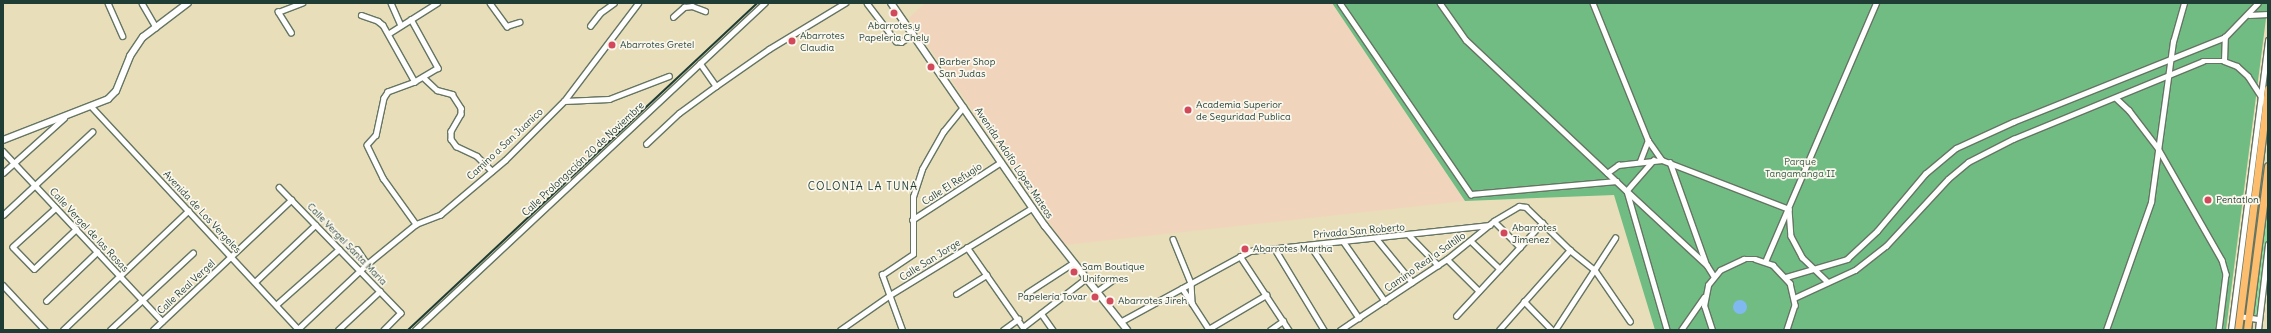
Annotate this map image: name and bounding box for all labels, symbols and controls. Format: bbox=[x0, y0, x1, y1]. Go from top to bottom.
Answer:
marker: Abarrotes y Papeleria Chely bbox=[889, 8, 899, 18]
place label: Abarrotes y Papeleria Chely bbox=[859, 19, 929, 42]
place label: Abarrotes Claudia bbox=[800, 29, 844, 52]
marker: Abarrotes Claudia bbox=[787, 36, 797, 46]
place label: Abarrotes Gretel bbox=[620, 39, 694, 51]
marker: Abarrotes Gretel bbox=[607, 40, 617, 50]
place label: Barber Shop San Judas bbox=[939, 55, 995, 78]
marker: Barber Shop San Judas bbox=[926, 62, 936, 72]
place label: Academia Superior de Seguridad Publica bbox=[1196, 98, 1291, 122]
street label: Calle Prolongación 20 de Noviembre bbox=[519, 99, 647, 219]
street label: Avenida Adolfo López Mateos bbox=[972, 105, 1056, 221]
marker: Academia Superior de Seguridad Publica bbox=[1183, 105, 1193, 115]
street label: Camino a San Juanico bbox=[464, 106, 546, 182]
park label: Parque Tangamanga II bbox=[1765, 155, 1835, 178]
street label: Calle El Refugio bbox=[920, 160, 984, 208]
street label: Avenida de Los Vergeles bbox=[161, 168, 243, 256]
district label: COLONIA LA TUNA bbox=[808, 179, 918, 193]
street label: Calle Vergel de las Rosas bbox=[47, 186, 131, 274]
place label: Pentatlon bbox=[2216, 194, 2259, 206]
marker: Pentatlon bbox=[2203, 195, 2213, 205]
street label: Calle Vergel Santa Maria bbox=[305, 200, 389, 288]
street label: Privada San Roberto bbox=[1313, 221, 1405, 241]
place label: Abarrotes Jimenez bbox=[1512, 221, 1556, 244]
marker: Abarrotes Jimenez bbox=[1499, 228, 1509, 238]
street label: Camino Real a Saltillo bbox=[1382, 229, 1468, 295]
street label: Calle San Jorge bbox=[897, 236, 963, 284]
place label: Abarrotes Martha bbox=[1253, 243, 1333, 255]
marker: Abarrotes Martha bbox=[1240, 244, 1250, 254]
street label: Calle Real Vergel bbox=[155, 257, 217, 317]
place label: Sam Boutique Uniformes bbox=[1082, 260, 1145, 284]
marker: Sam Boutique Uniformes bbox=[1069, 267, 1079, 277]
place label: Papelería Tovar bbox=[1018, 291, 1087, 303]
marker: Papelería Tovar bbox=[1090, 292, 1100, 302]
place label: Abarrotes Jireh bbox=[1118, 295, 1187, 307]
marker: Abarrotes Jireh bbox=[1105, 296, 1115, 306]

